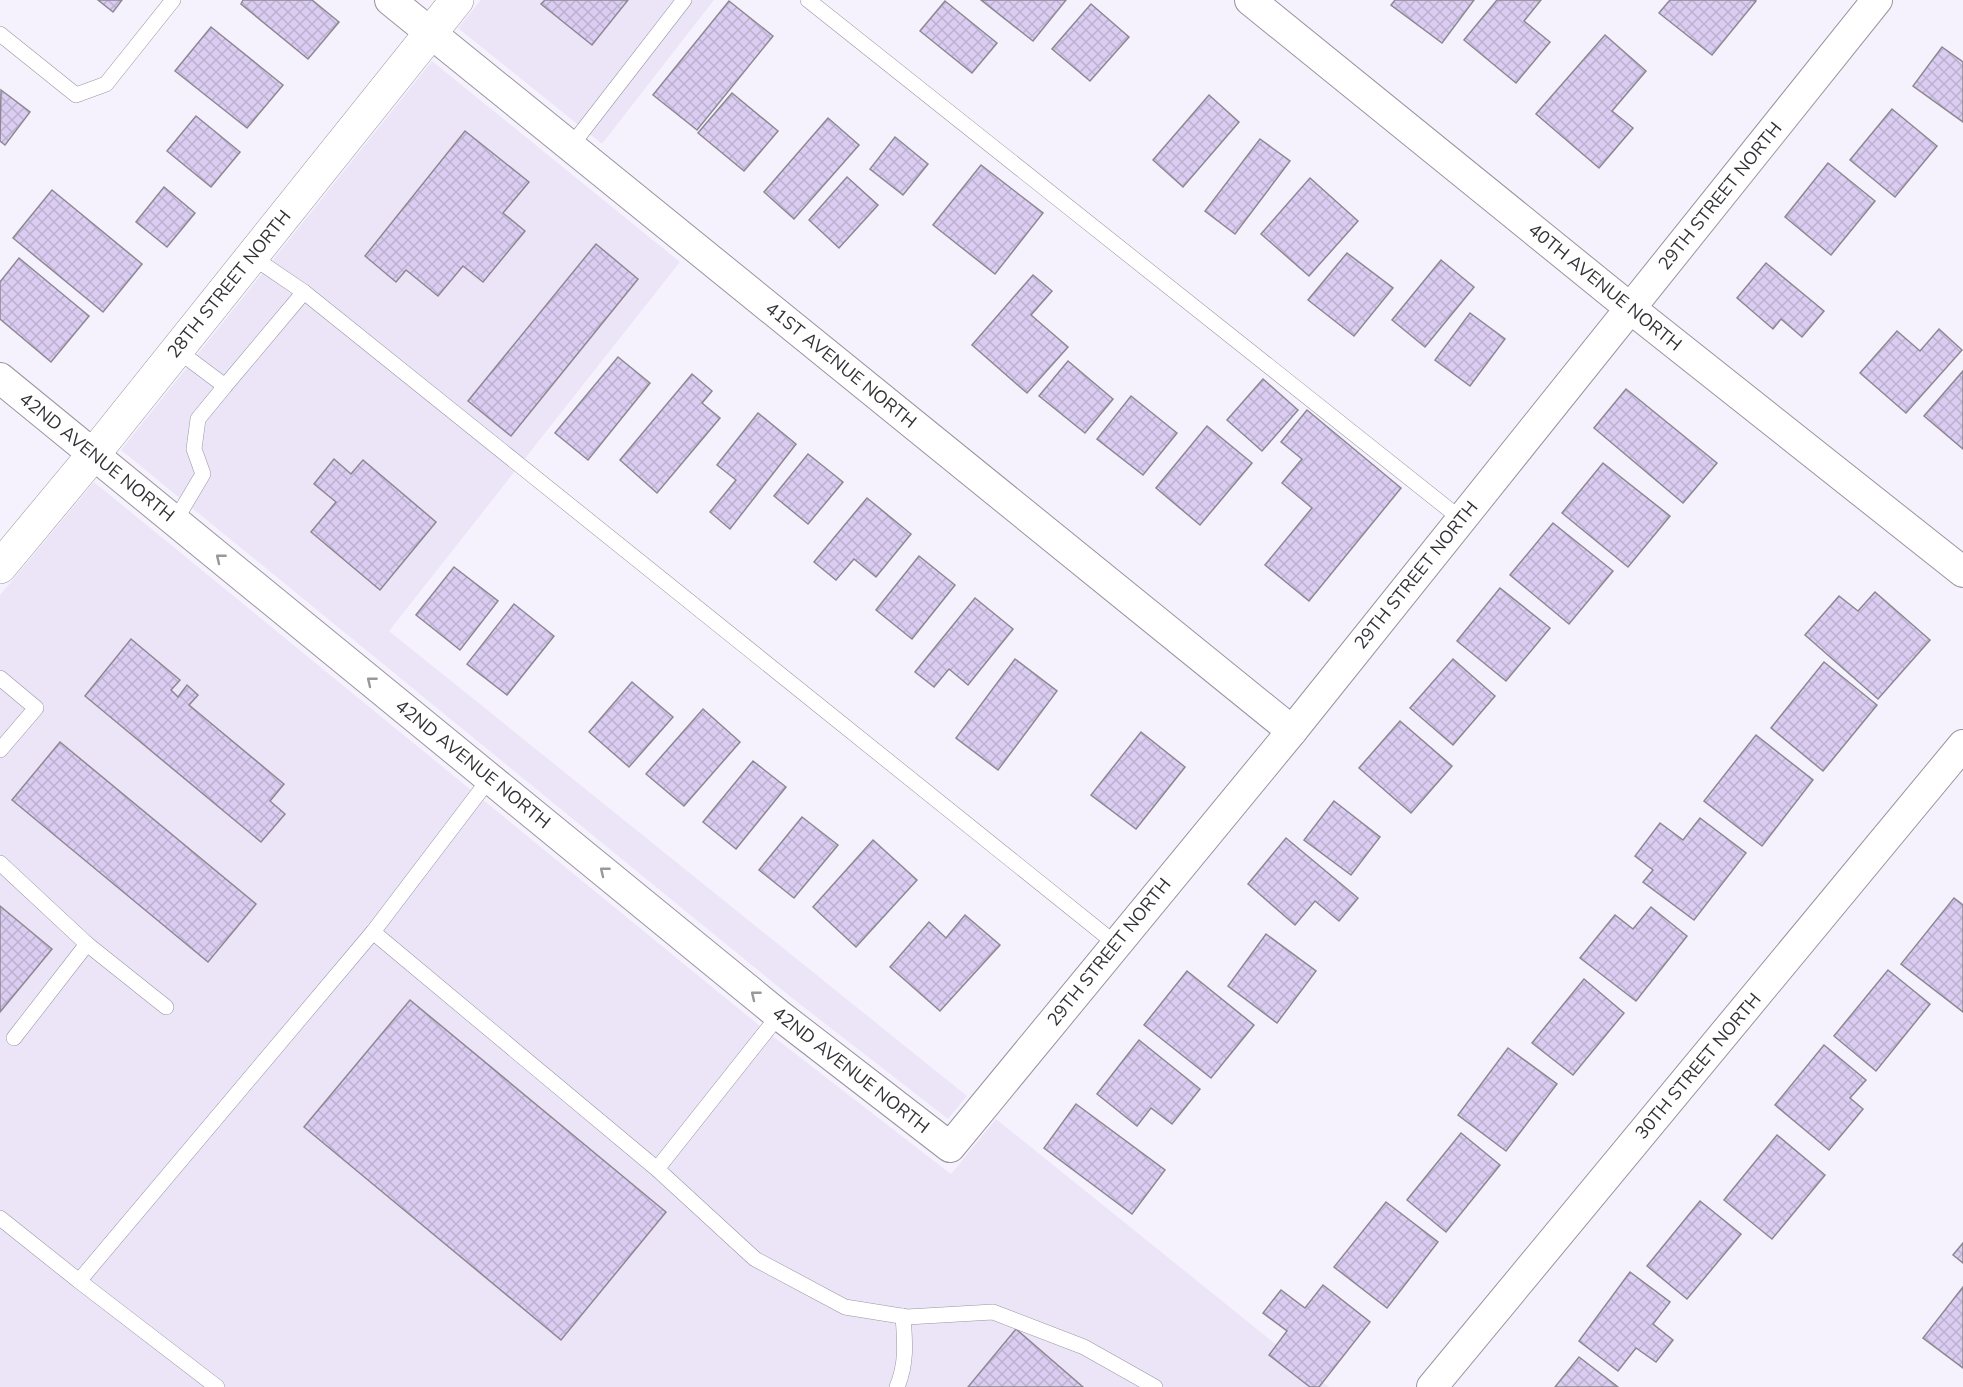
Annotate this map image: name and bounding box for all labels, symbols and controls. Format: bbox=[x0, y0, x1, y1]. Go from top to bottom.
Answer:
street label: 29TH STREET NORTH bbox=[1653, 117, 1787, 275]
street label: 28TH STREET NORTH bbox=[162, 205, 296, 363]
street label: 40TH AVENUE NORTH bbox=[1523, 218, 1687, 356]
street label: 41ST AVENUE NORTH bbox=[760, 297, 922, 433]
street label: 42ND AVENUE NORTH bbox=[15, 387, 179, 527]
street label: 29TH STREET NORTH bbox=[1349, 496, 1483, 654]
one-way arrow bbox=[216, 555, 227, 566]
one-way arrow bbox=[367, 678, 378, 689]
street label: 42ND AVENUE NORTH bbox=[391, 694, 555, 834]
one-way arrow bbox=[600, 868, 611, 879]
street label: 29TH STREET NORTH bbox=[1042, 873, 1176, 1031]
street label: 30TH STREET NORTH bbox=[1630, 988, 1766, 1144]
one-way arrow bbox=[751, 991, 762, 1002]
street label: 42ND AVENUE NORTH bbox=[768, 1001, 934, 1139]

